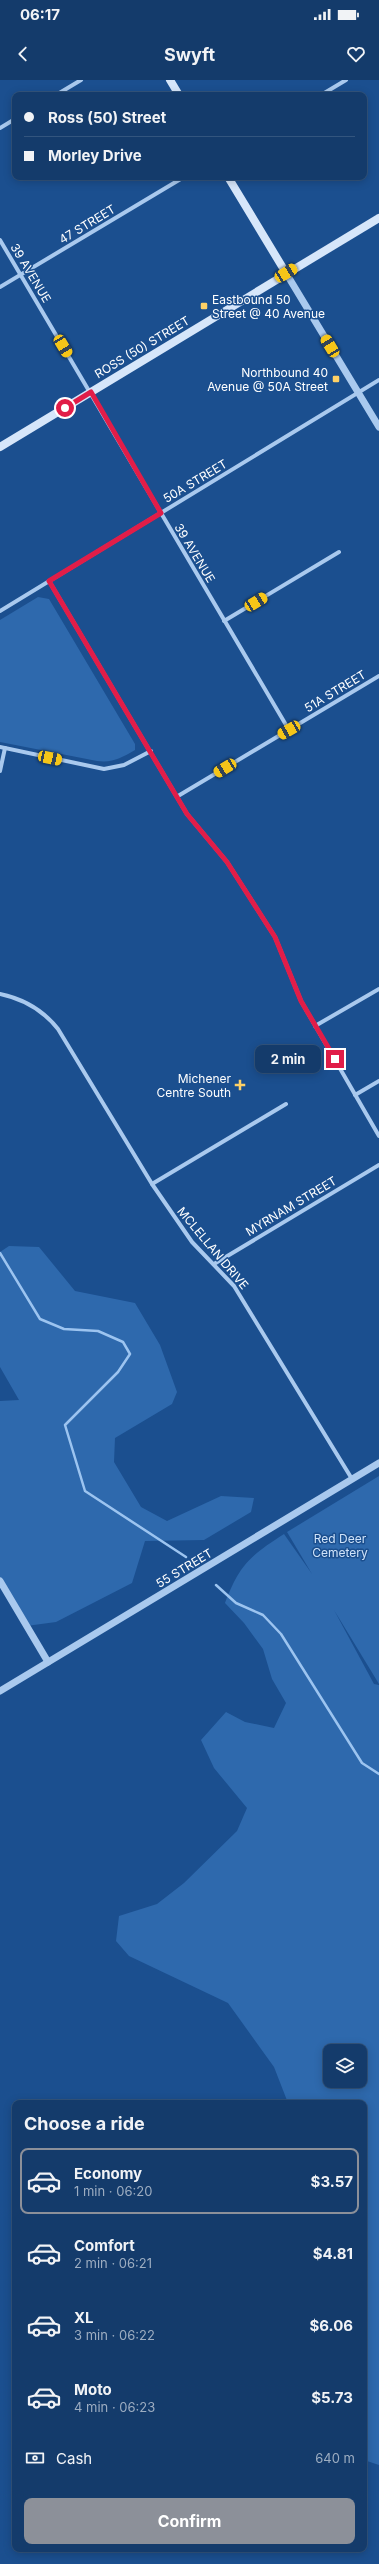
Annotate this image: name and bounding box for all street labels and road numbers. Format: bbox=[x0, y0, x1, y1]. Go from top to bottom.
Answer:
street label: 47 STREET bbox=[56, 201, 118, 247]
street label: 39 AVENUE bbox=[7, 241, 55, 305]
street label: ROSS (50) STREET bbox=[92, 313, 192, 381]
street label: 50A STREET bbox=[160, 456, 230, 506]
street label: 39 AVENUE bbox=[171, 521, 219, 585]
street label: 51A STREET bbox=[301, 667, 369, 715]
street label: MYRNAM STREET bbox=[243, 1173, 339, 1239]
street label: MCLELLAN DRIVE bbox=[174, 1204, 252, 1292]
street label: 55 STREET bbox=[153, 1545, 215, 1591]

